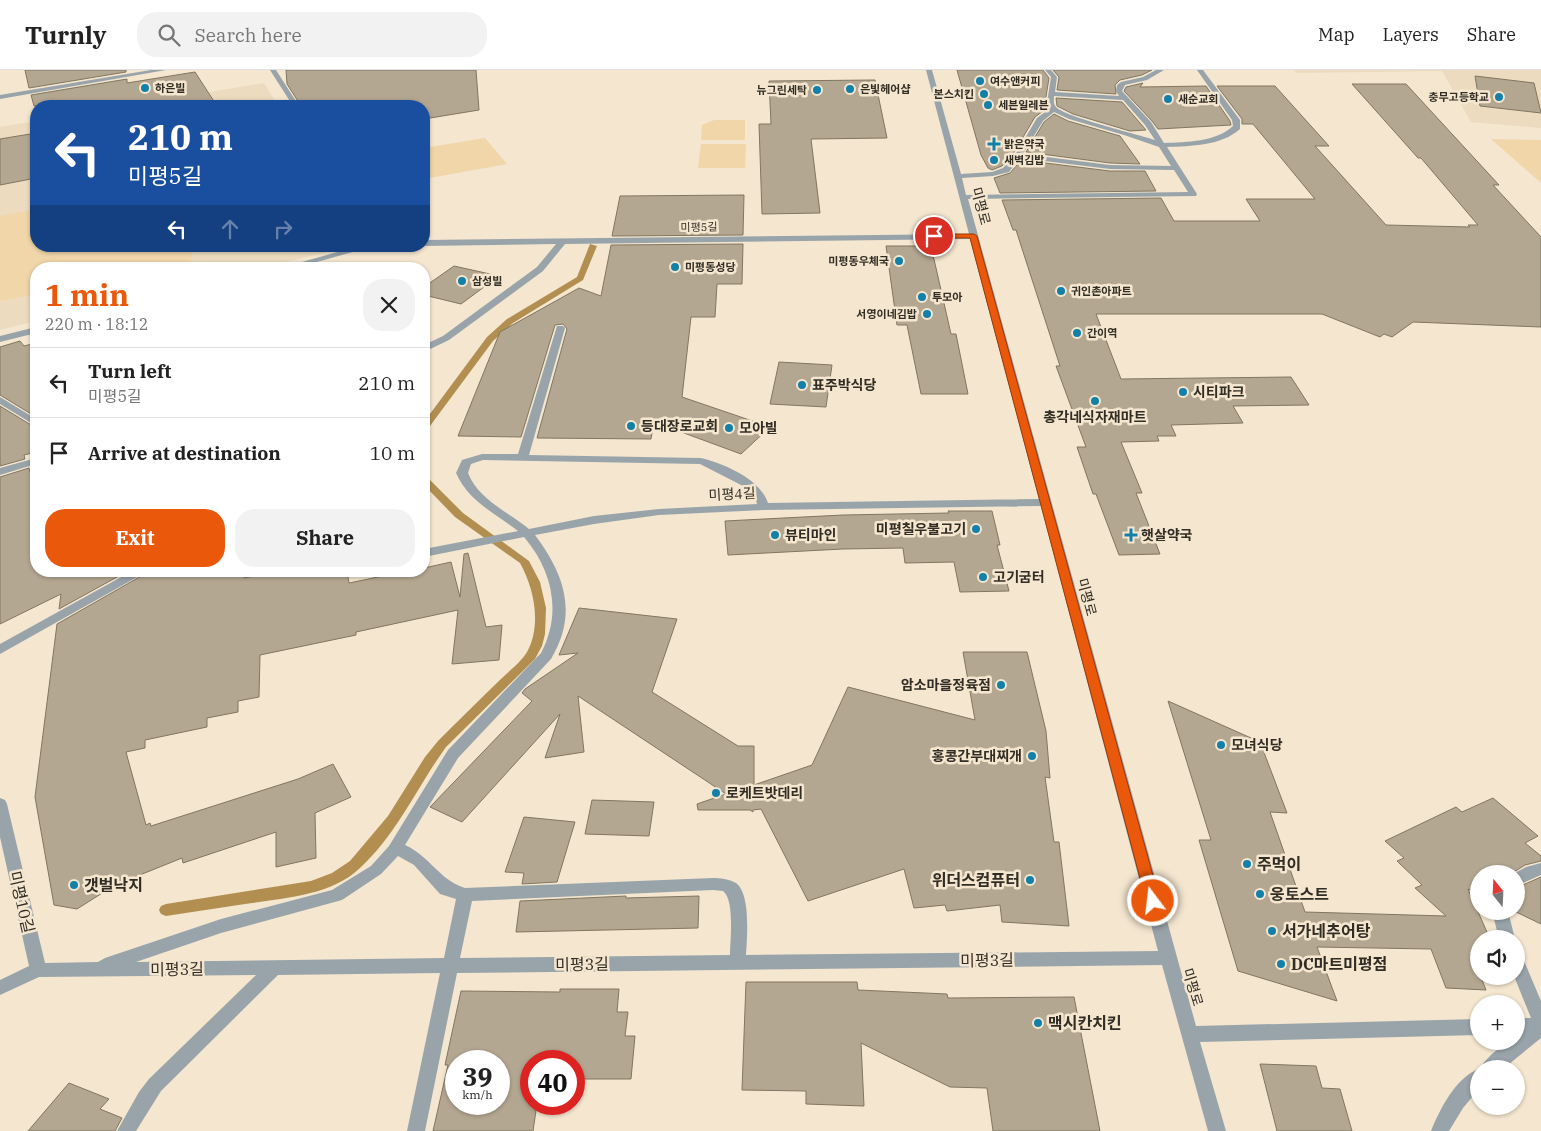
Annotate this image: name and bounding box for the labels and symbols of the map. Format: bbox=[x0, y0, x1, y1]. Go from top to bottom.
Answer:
place label: 여수앤커피 bbox=[990, 74, 1041, 88]
marker: 여수앤커피 bbox=[974, 75, 986, 87]
place label: 하은빌 bbox=[155, 81, 185, 95]
marker: 하은빌 bbox=[139, 82, 151, 94]
place label: 은빛헤어샵 bbox=[860, 82, 911, 96]
place label: 뉴그린세탁 bbox=[756, 83, 807, 97]
marker: 은빛헤어샵 bbox=[844, 83, 856, 95]
marker: 뉴그린세탁 bbox=[811, 84, 823, 96]
place label: 본스치킨 bbox=[934, 87, 974, 101]
marker: 본스치킨 bbox=[978, 88, 990, 100]
place label: 충무고등학교 bbox=[1428, 90, 1489, 104]
marker: 충무고등학교 bbox=[1493, 91, 1505, 103]
place label: 새순교회 bbox=[1178, 92, 1218, 106]
marker: 새순교회 bbox=[1162, 93, 1174, 105]
place label: 세븐일레븐 bbox=[998, 98, 1049, 112]
marker: 세븐일레븐 bbox=[982, 99, 994, 111]
place label: 밝은약국 bbox=[1004, 137, 1044, 151]
marker: 밝은약국 bbox=[988, 138, 1000, 150]
place label: 새벽김밥 bbox=[1004, 153, 1044, 167]
marker: 새벽김밥 bbox=[988, 154, 1000, 166]
street label: 미평로 bbox=[967, 185, 995, 227]
pin bbox=[913, 215, 955, 257]
street label: 미평5길 bbox=[680, 220, 718, 234]
place label: 미평동우체국 bbox=[828, 254, 889, 268]
marker: 미평동우체국 bbox=[893, 255, 905, 267]
place label: 미평동성당 bbox=[685, 260, 736, 274]
marker: 미평동성당 bbox=[669, 261, 681, 273]
place label: 삼성빌 bbox=[472, 274, 502, 288]
marker: 삼성빌 bbox=[456, 275, 468, 287]
place label: 귀인촌아파트 bbox=[1071, 284, 1132, 298]
marker: 귀인촌아파트 bbox=[1055, 285, 1067, 297]
place label: 투모아 bbox=[932, 290, 962, 304]
marker: 투모아 bbox=[916, 291, 928, 303]
place label: 서영이네김밥 bbox=[856, 307, 917, 321]
marker: 서영이네김밥 bbox=[921, 308, 933, 320]
place label: 간이역 bbox=[1087, 326, 1117, 340]
marker: 간이역 bbox=[1071, 327, 1083, 339]
place label: 표주박식당 bbox=[812, 376, 877, 394]
marker: 표주박식당 bbox=[796, 379, 808, 391]
place label: 시티파크 bbox=[1193, 383, 1245, 401]
marker: 시티파크 bbox=[1177, 386, 1189, 398]
marker: 총각네식자재마트 bbox=[1089, 395, 1101, 407]
place label: 총각네식자재마트 bbox=[1043, 408, 1147, 426]
place label: 등대장로교회 bbox=[641, 417, 718, 435]
place label: 모아빌 bbox=[739, 419, 778, 437]
marker: 등대장로교회 bbox=[625, 420, 637, 432]
marker: 모아빌 bbox=[723, 422, 735, 434]
street label: 미평4길 bbox=[708, 484, 756, 504]
place label: 미평칠우불고기 bbox=[876, 520, 966, 538]
marker: 미평칠우불고기 bbox=[970, 523, 982, 535]
place label: 뷰티마인 bbox=[785, 526, 837, 544]
place label: 햇살약국 bbox=[1141, 526, 1193, 544]
marker: 뷰티마인 bbox=[769, 529, 781, 541]
marker: 햇살약국 bbox=[1125, 529, 1137, 541]
place label: 고기굼터 bbox=[993, 568, 1045, 586]
marker: 고기굼터 bbox=[977, 571, 989, 583]
street label: 미평로 bbox=[1073, 576, 1101, 618]
place label: 암소마을정육점 bbox=[901, 676, 991, 694]
marker: 암소마을정육점 bbox=[995, 679, 1007, 691]
place label: 모녀식당 bbox=[1231, 736, 1283, 754]
marker: 모녀식당 bbox=[1215, 739, 1227, 751]
place label: 홍콩간부대찌개 bbox=[932, 747, 1022, 765]
marker: 홍콩간부대찌개 bbox=[1026, 750, 1038, 762]
place label: 로케트밧데리 bbox=[726, 784, 803, 802]
marker: 로케트밧데리 bbox=[710, 787, 722, 799]
place label: 주먹이 bbox=[1257, 854, 1301, 874]
marker: 주먹이 bbox=[1241, 858, 1253, 870]
north arrow bbox=[1470, 865, 1525, 920]
street label: 미평10길 bbox=[5, 869, 39, 935]
place label: 위더스컴퓨터 bbox=[932, 870, 1020, 890]
marker: 위더스컴퓨터 bbox=[1024, 874, 1036, 886]
position arrow bbox=[1126, 874, 1178, 926]
place label: 갯벌낙지 bbox=[84, 875, 143, 895]
marker: 갯벌낙지 bbox=[68, 879, 80, 891]
place label: 웅토스트 bbox=[1270, 884, 1329, 904]
marker: 웅토스트 bbox=[1254, 888, 1266, 900]
place label: 서가네추어탕 bbox=[1282, 921, 1371, 941]
marker: 서가네추어탕 bbox=[1266, 925, 1278, 937]
street label: 미평3길 bbox=[960, 950, 1014, 970]
street label: 미평3길 bbox=[555, 954, 609, 974]
place label: DC마트미평점 bbox=[1291, 954, 1387, 974]
marker: DC마트미평점 bbox=[1275, 958, 1287, 970]
street label: 미평3길 bbox=[150, 959, 204, 979]
street label: 미평로 bbox=[1179, 966, 1207, 1008]
place label: 맥시칸치킨 bbox=[1048, 1013, 1122, 1033]
marker: 맥시칸치킨 bbox=[1032, 1017, 1044, 1029]
speed limit sign: 40 bbox=[520, 1050, 585, 1115]

